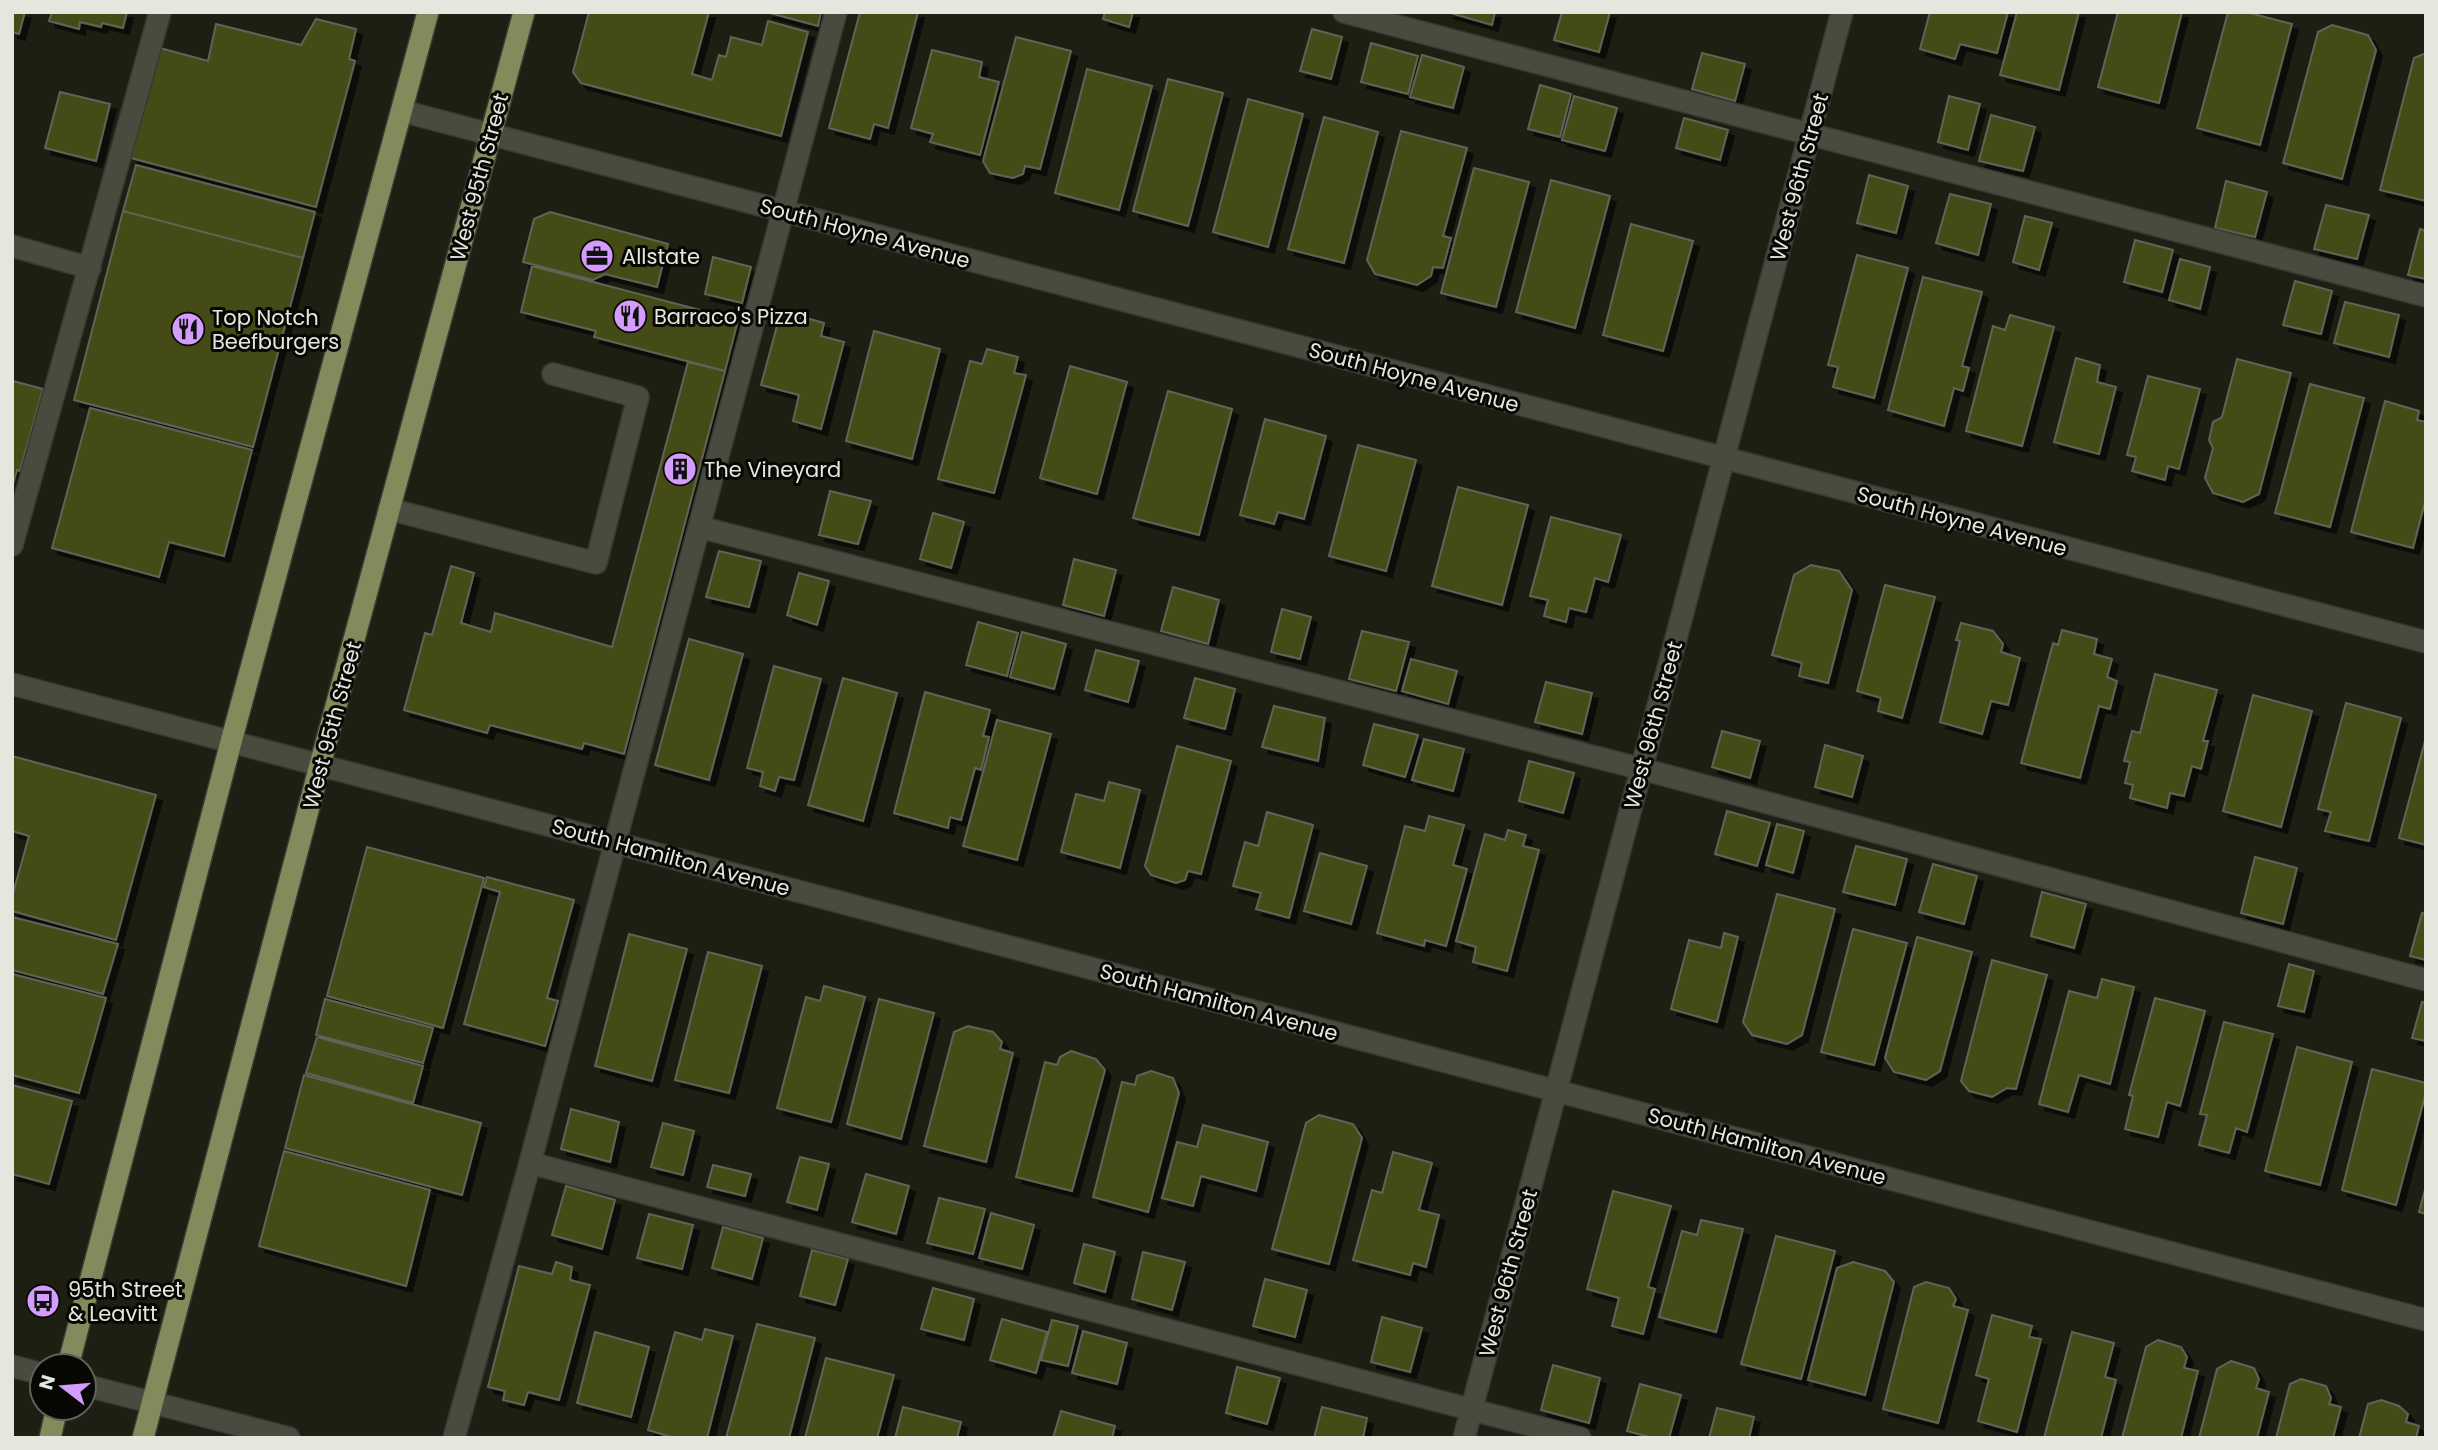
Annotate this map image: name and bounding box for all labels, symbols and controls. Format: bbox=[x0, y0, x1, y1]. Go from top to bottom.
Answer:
street label: West 95th Street bbox=[443, 90, 515, 264]
street label: West 96th Street bbox=[1763, 90, 1835, 264]
street label: South Hoyne Avenue bbox=[757, 191, 973, 275]
office icon: Allstate bbox=[578, 237, 616, 275]
place label: Allstate bbox=[622, 242, 700, 271]
restaurant icon: Barraco's Pizza bbox=[611, 297, 649, 335]
place label: Barraco's Pizza bbox=[654, 302, 808, 331]
place label: Top Notch Beefburgers bbox=[212, 303, 339, 356]
restaurant icon: Top Notch Beefburgers bbox=[169, 310, 207, 348]
street label: South Hoyne Avenue bbox=[1306, 335, 1522, 419]
building icon: The Vineyard bbox=[661, 450, 699, 488]
place label: The Vineyard bbox=[704, 455, 841, 484]
street label: South Hoyne Avenue bbox=[1854, 479, 2070, 563]
street label: West 95th Street bbox=[296, 638, 368, 812]
street label: West 96th Street bbox=[1617, 638, 1689, 812]
street label: South Hamilton Avenue bbox=[549, 811, 793, 903]
street label: South Hamilton Avenue bbox=[1097, 956, 1341, 1048]
street label: South Hamilton Avenue bbox=[1645, 1100, 1889, 1192]
street label: West 96th Street bbox=[1472, 1186, 1544, 1360]
place label: 95th Street & Leavitt bbox=[68, 1275, 183, 1328]
bus stop icon: 95th Street & Leavitt bbox=[24, 1282, 62, 1320]
north arrow bbox=[28, 1352, 98, 1422]
text: N bbox=[32, 1372, 62, 1393]

